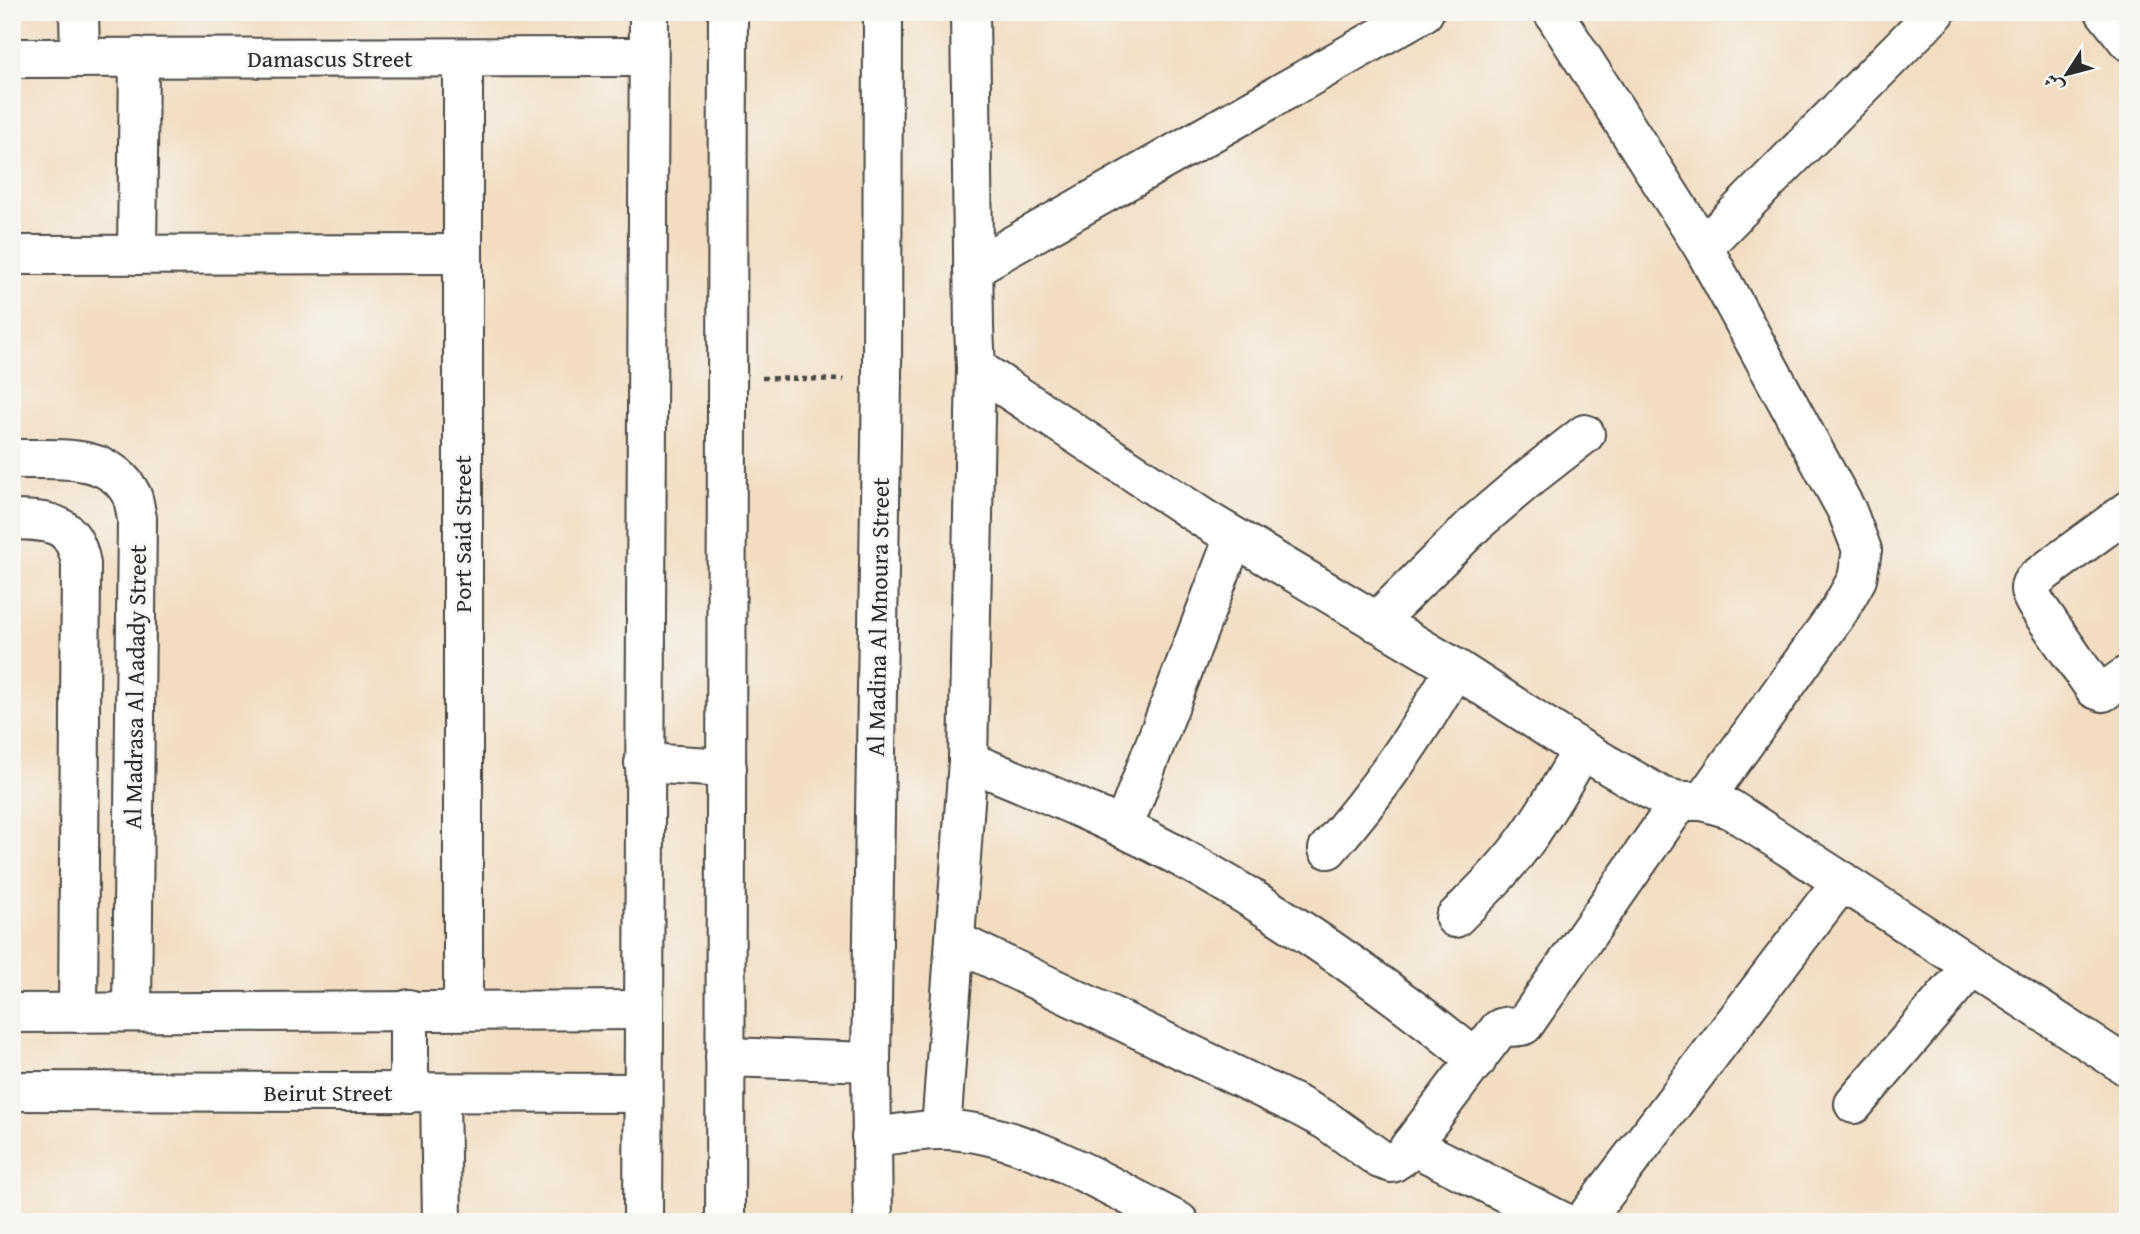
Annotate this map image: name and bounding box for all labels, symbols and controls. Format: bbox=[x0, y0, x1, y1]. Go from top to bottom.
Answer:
north arrow bbox=[2032, 38, 2102, 108]
street label: Damascus Street bbox=[247, 41, 413, 76]
text: ش bbox=[2036, 68, 2070, 100]
street label: Port Said Street bbox=[445, 455, 480, 613]
street label: Al Madina Al Mnoura Street bbox=[858, 477, 898, 757]
street label: Al Madrasa Al Aadady Street bbox=[115, 544, 155, 830]
street label: Beirut Street bbox=[264, 1075, 393, 1110]

